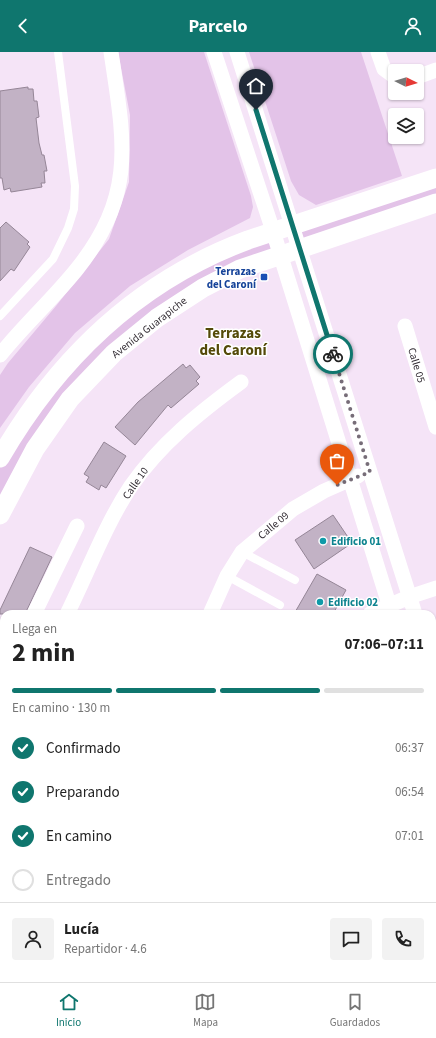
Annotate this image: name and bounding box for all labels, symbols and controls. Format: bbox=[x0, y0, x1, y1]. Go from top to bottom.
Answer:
text: Parcelo bbox=[189, 14, 248, 39]
icon: back bbox=[12, 15, 34, 37]
icon: person bbox=[402, 15, 424, 37]
north arrow bbox=[388, 64, 424, 100]
map controls bbox=[388, 64, 424, 144]
pin bbox=[239, 69, 273, 110]
icon: home bbox=[245, 75, 267, 97]
button: layers bbox=[388, 108, 424, 144]
place label: Terrazas del Caroní bbox=[207, 264, 257, 292]
marker: Terrazas del Caroní bbox=[259, 272, 269, 282]
street label: Avenida Guarapiche bbox=[109, 293, 190, 362]
district label: Terrazas del Caroní bbox=[199, 323, 267, 361]
courier bbox=[313, 334, 353, 374]
icon: bike bbox=[322, 343, 344, 365]
street label: Calle 05 bbox=[404, 346, 429, 385]
pin bbox=[320, 444, 354, 485]
icon: bag bbox=[326, 450, 348, 472]
street label: Calle 10 bbox=[119, 464, 152, 502]
street label: Calle 09 bbox=[255, 508, 292, 543]
place label: Edificio 01 bbox=[331, 534, 381, 549]
marker: Edificio 01 bbox=[318, 536, 328, 546]
place label: Edificio 02 bbox=[328, 595, 378, 610]
marker: Edificio 02 bbox=[315, 597, 325, 607]
text: Llega en bbox=[12, 620, 57, 638]
text: 2 min bbox=[12, 634, 75, 671]
text: 07:06–07:11 bbox=[344, 634, 424, 655]
text: En camino · 130 m bbox=[12, 699, 110, 717]
icon: check bbox=[12, 737, 34, 759]
text: Confirmado bbox=[46, 738, 121, 759]
text: 06:37 bbox=[395, 739, 424, 757]
icon: check bbox=[12, 781, 34, 803]
text: Preparando bbox=[46, 782, 120, 803]
text: 06:54 bbox=[395, 783, 424, 801]
icon: check bbox=[12, 825, 34, 847]
text: En camino bbox=[46, 826, 112, 847]
text: 07:01 bbox=[395, 827, 424, 845]
text: Entregado bbox=[46, 870, 111, 891]
button: person bbox=[12, 918, 54, 960]
button: chat bbox=[330, 918, 372, 960]
button: phone bbox=[382, 918, 424, 960]
text: Lucía bbox=[64, 919, 99, 940]
text: Repartidor · 4.6 bbox=[64, 940, 147, 958]
tab: Inicio bbox=[56, 991, 81, 1030]
tab: Mapa bbox=[193, 991, 218, 1030]
tab: Guardados bbox=[330, 991, 380, 1030]

